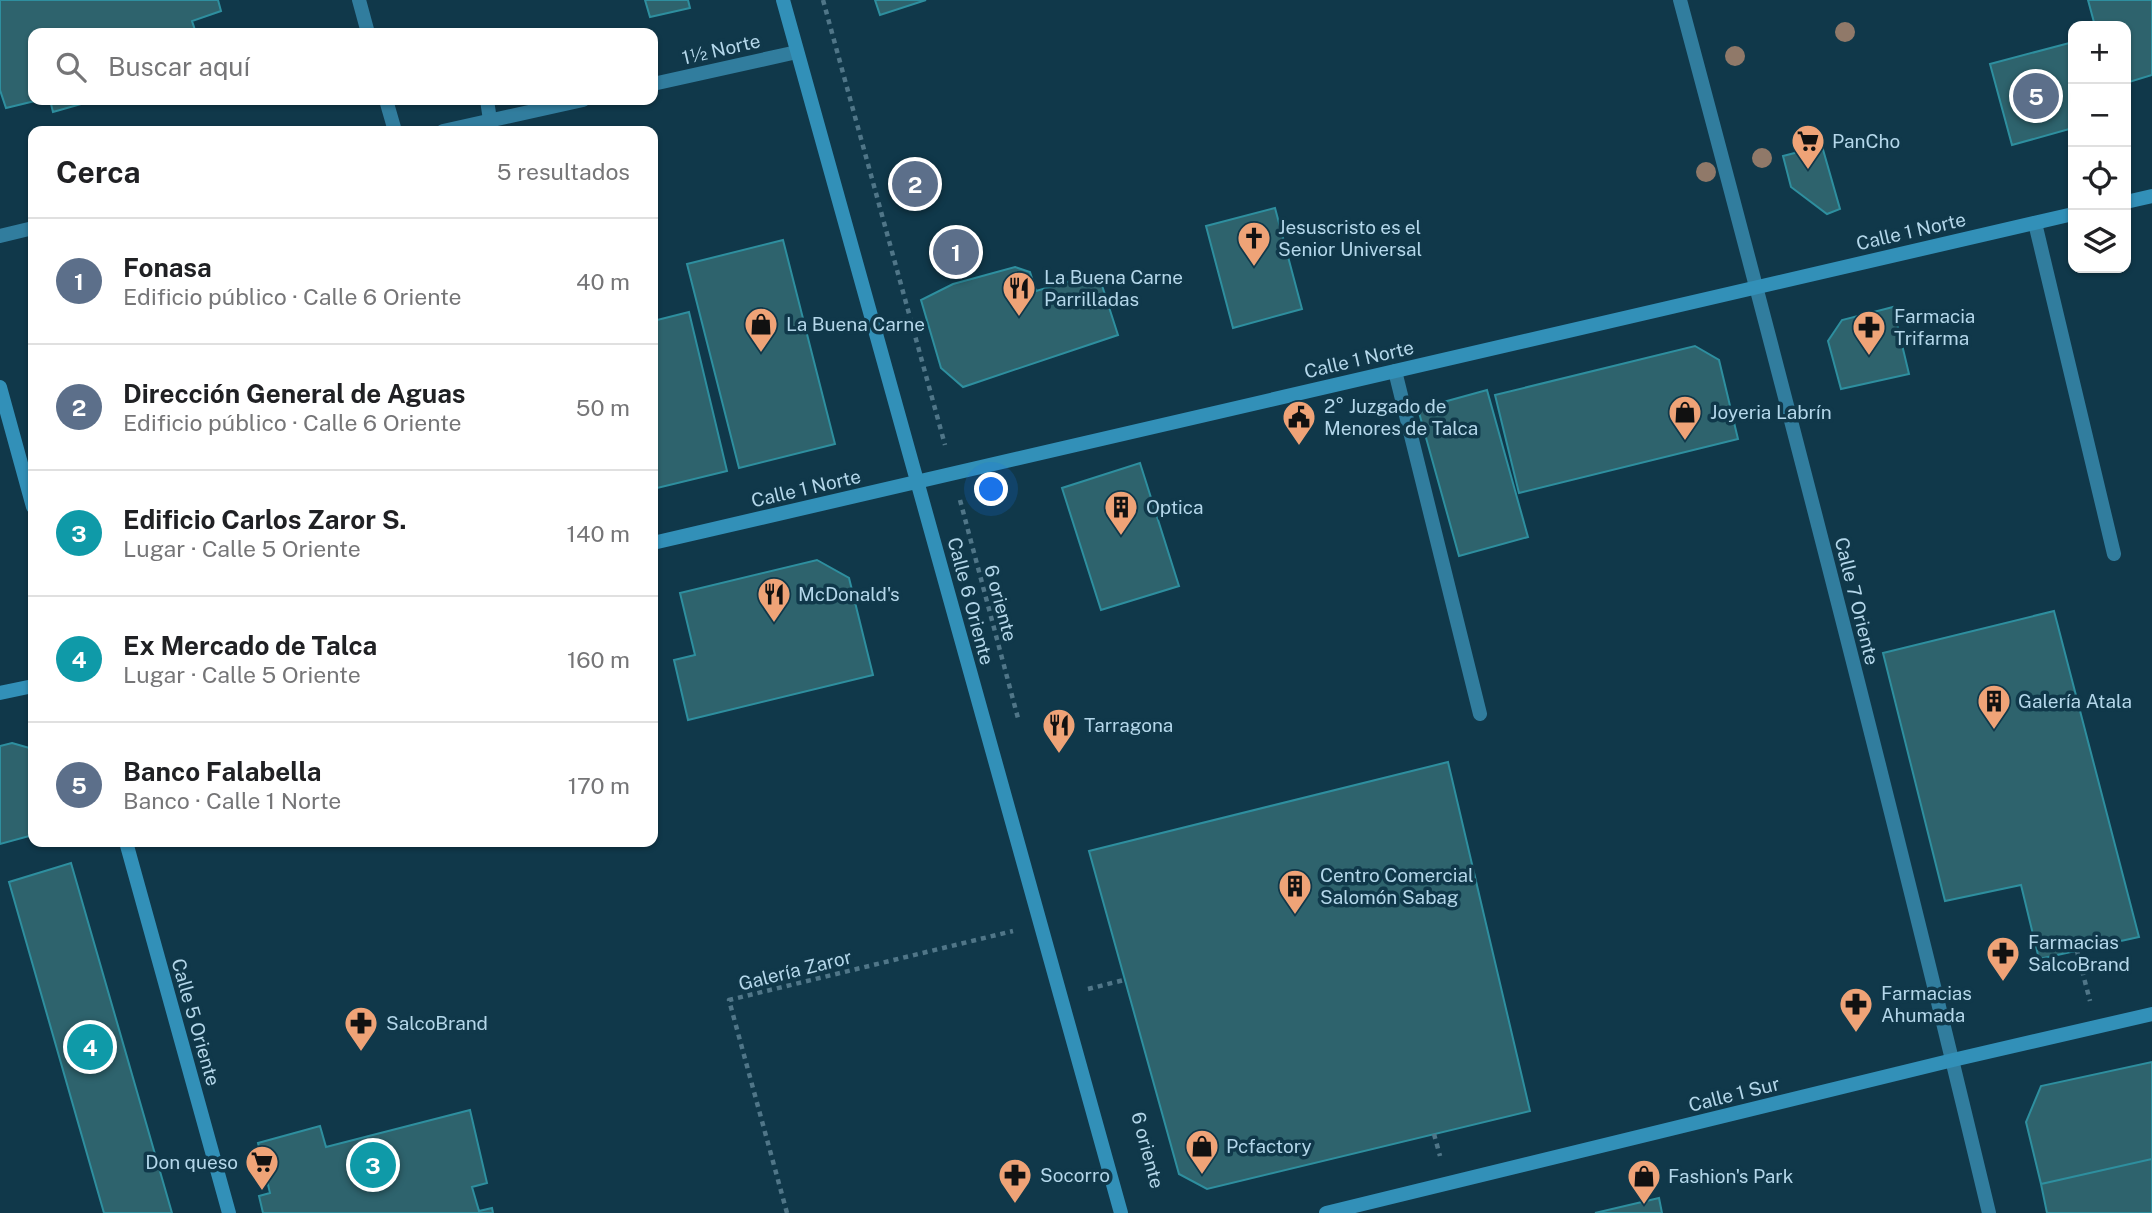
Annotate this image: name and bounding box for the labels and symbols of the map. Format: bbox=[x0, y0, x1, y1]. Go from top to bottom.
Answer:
street label: 1½ Norte bbox=[680, 29, 762, 69]
pin: 5 bbox=[2013, 70, 2059, 122]
supermarket icon: PanCho bbox=[1789, 122, 1827, 171]
place label: PanCho bbox=[1832, 130, 1900, 152]
pin: 2 bbox=[892, 158, 938, 210]
street label: Calle 1 Norte bbox=[1854, 208, 1968, 254]
place label: Jesuscristo es el Senior Universal bbox=[1278, 216, 1422, 260]
church icon: Jesuscristo es el Senior Universal bbox=[1235, 219, 1273, 268]
pin: 1 bbox=[933, 226, 979, 278]
place label: La Buena Carne Parrilladas bbox=[1044, 266, 1183, 310]
restaurant icon: La Buena Carne Parrilladas bbox=[1000, 269, 1038, 318]
shop icon: La Buena Carne bbox=[742, 305, 780, 354]
place label: Farmacia Trifarma bbox=[1894, 305, 1975, 349]
pharmacy icon: Farmacia Trifarma bbox=[1850, 308, 1888, 357]
place label: La Buena Carne bbox=[786, 313, 925, 335]
street label: Calle 1 Norte bbox=[1302, 336, 1416, 382]
shop icon: Joyeria Labrín bbox=[1666, 393, 1704, 442]
place label: 2° Juzgado de Menores de Talca bbox=[1324, 395, 1478, 439]
public building icon: 2° Juzgado de Menores de Talca bbox=[1280, 398, 1318, 447]
place label: Joyeria Labrín bbox=[1710, 401, 1832, 423]
street label: Calle 1 Norte bbox=[749, 465, 863, 511]
your location bbox=[974, 472, 1008, 506]
building icon: Optica bbox=[1102, 488, 1140, 537]
place label: Optica bbox=[1146, 496, 1204, 518]
street label: Calle 6 Oriente bbox=[943, 535, 999, 667]
street label: Calle 7 Oriente bbox=[1831, 535, 1883, 667]
street label: 6 oriente bbox=[980, 562, 1022, 644]
restaurant icon: McDonald's bbox=[755, 575, 793, 624]
place label: McDonald's bbox=[798, 583, 900, 605]
building icon: Galería Atala bbox=[1975, 682, 2013, 731]
place label: Galería Atala bbox=[2018, 690, 2132, 712]
restaurant icon: Tarragona bbox=[1040, 706, 1078, 755]
place label: Tarragona bbox=[1084, 714, 1173, 736]
place label: Centro Comercial Salomón Sabag bbox=[1320, 864, 1474, 908]
building icon: Centro Comercial Salomón Sabag bbox=[1276, 867, 1314, 916]
place label: Farmacias SalcoBrand bbox=[2028, 931, 2130, 975]
pharmacy icon: Farmacias SalcoBrand bbox=[1984, 934, 2022, 983]
street label: Galería Zaror bbox=[736, 945, 854, 995]
street label: Calle 5 Oriente bbox=[167, 956, 225, 1088]
place label: Farmacias Ahumada bbox=[1881, 982, 1972, 1026]
pharmacy icon: Farmacias Ahumada bbox=[1837, 985, 1875, 1034]
pharmacy icon: SalcoBrand bbox=[342, 1004, 380, 1053]
place label: SalcoBrand bbox=[386, 1012, 488, 1034]
pin: 4 bbox=[67, 1021, 113, 1073]
street label: Calle 1 Sur bbox=[1686, 1072, 1782, 1116]
street label: 6 oriente bbox=[1127, 1109, 1169, 1191]
shop icon: Pcfactory bbox=[1183, 1127, 1221, 1176]
place label: Pcfactory bbox=[1226, 1135, 1312, 1157]
pin: 3 bbox=[350, 1139, 396, 1191]
supermarket icon: Don queso bbox=[243, 1143, 281, 1192]
place label: Don queso bbox=[145, 1151, 238, 1173]
pharmacy icon: Socorro bbox=[996, 1156, 1034, 1205]
shop icon: Fashion's Park bbox=[1625, 1157, 1663, 1206]
place label: Socorro bbox=[1040, 1164, 1110, 1186]
place label: Fashion's Park bbox=[1668, 1165, 1794, 1187]

